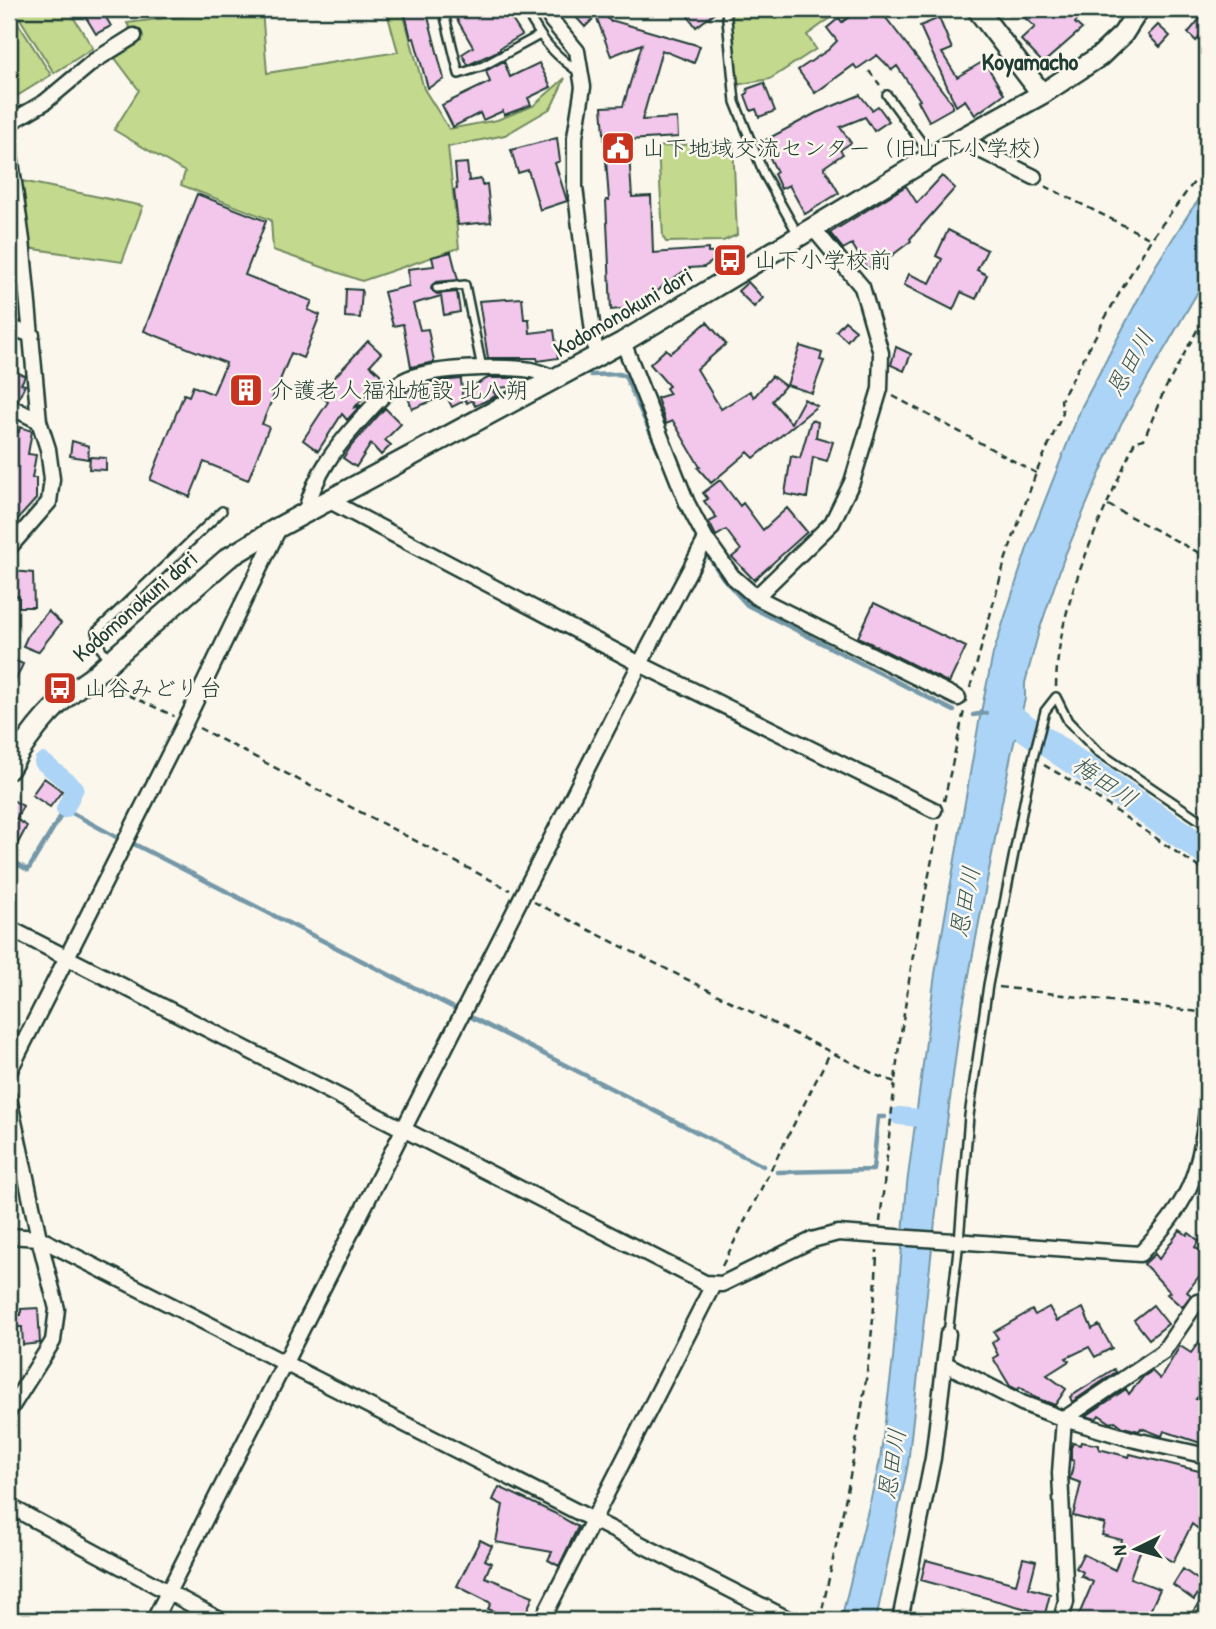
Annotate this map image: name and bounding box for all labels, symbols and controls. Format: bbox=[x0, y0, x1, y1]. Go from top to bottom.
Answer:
district label: Koyamacho bbox=[982, 45, 1079, 78]
public building icon: 山下地域交流センター（旧山下小学校） bbox=[599, 129, 637, 167]
place label: 山下地域交流センター（旧山下小学校） bbox=[642, 132, 1055, 163]
bus stop icon: 山下小学校前 bbox=[711, 241, 749, 279]
place label: 山下小学校前 bbox=[754, 244, 892, 275]
street label: Kodomonokuni dori bbox=[547, 259, 698, 364]
water label: 恩田川 bbox=[1098, 323, 1161, 402]
building icon: 介護老人福祉施設 北八朔 bbox=[227, 371, 265, 409]
place label: 介護老人福祉施設 北八朔 bbox=[270, 374, 528, 405]
street label: Kodomonokuni dori bbox=[66, 543, 204, 668]
bus stop icon: 山谷みどり台 bbox=[41, 669, 79, 707]
place label: 山谷みどり台 bbox=[84, 672, 222, 703]
water label: 梅田川 bbox=[1067, 748, 1144, 815]
water label: 恩田川 bbox=[941, 863, 987, 940]
water label: 恩田川 bbox=[870, 1426, 912, 1502]
north arrow bbox=[1100, 1514, 1170, 1584]
text: N bbox=[1106, 1544, 1132, 1557]

